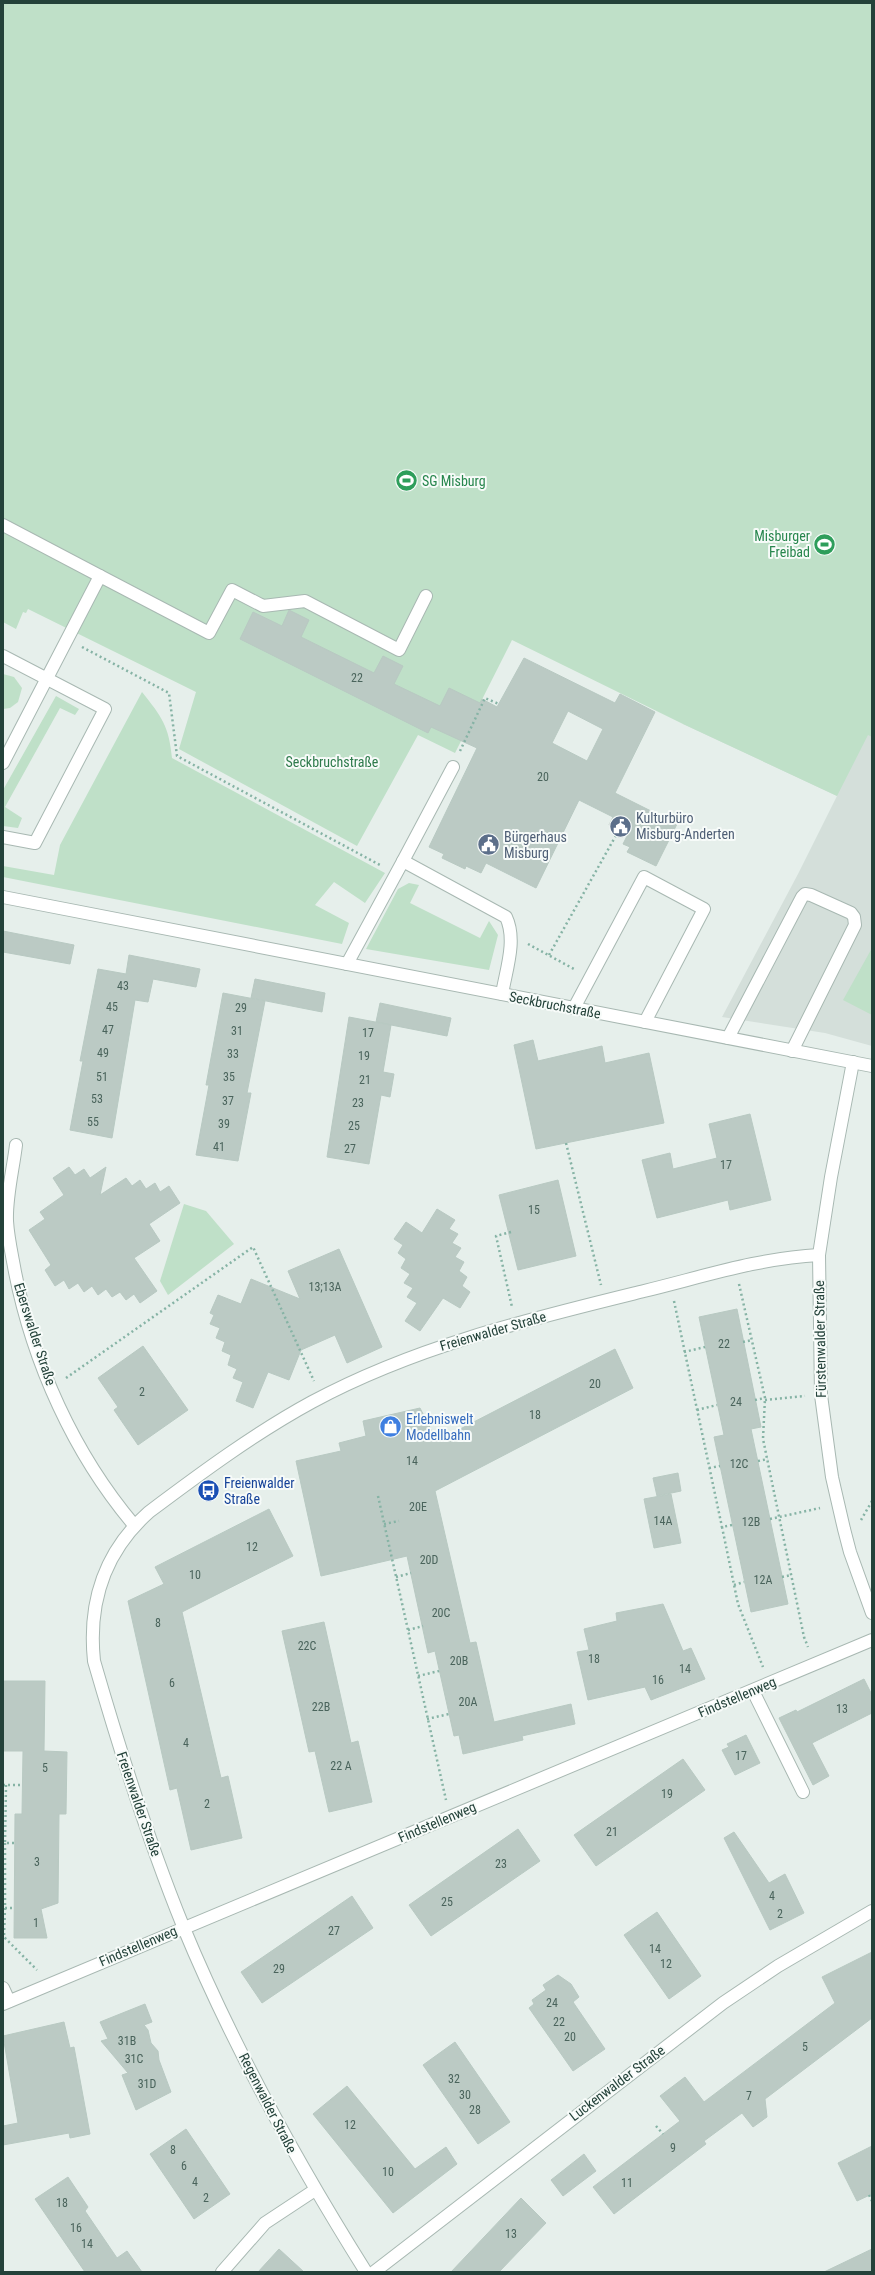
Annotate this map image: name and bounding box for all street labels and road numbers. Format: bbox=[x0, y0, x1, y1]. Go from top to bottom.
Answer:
street label: Seckbruchstraße bbox=[508, 988, 603, 1022]
street label: Fürstenwalder Straße bbox=[811, 1280, 829, 1398]
street label: Eberswalder Straße bbox=[11, 1281, 59, 1388]
street label: Freienwalder Straße bbox=[438, 1308, 548, 1354]
street label: Findstellenweg bbox=[696, 1673, 778, 1721]
street label: Freienwalder Straße bbox=[114, 1749, 165, 1859]
street label: Findstellenweg bbox=[396, 1798, 478, 1846]
street label: Findstellenweg bbox=[97, 1922, 179, 1970]
street label: Luckenwalder Straße bbox=[566, 2042, 668, 2124]
street label: Regenwalder Straße bbox=[236, 2050, 300, 2156]

